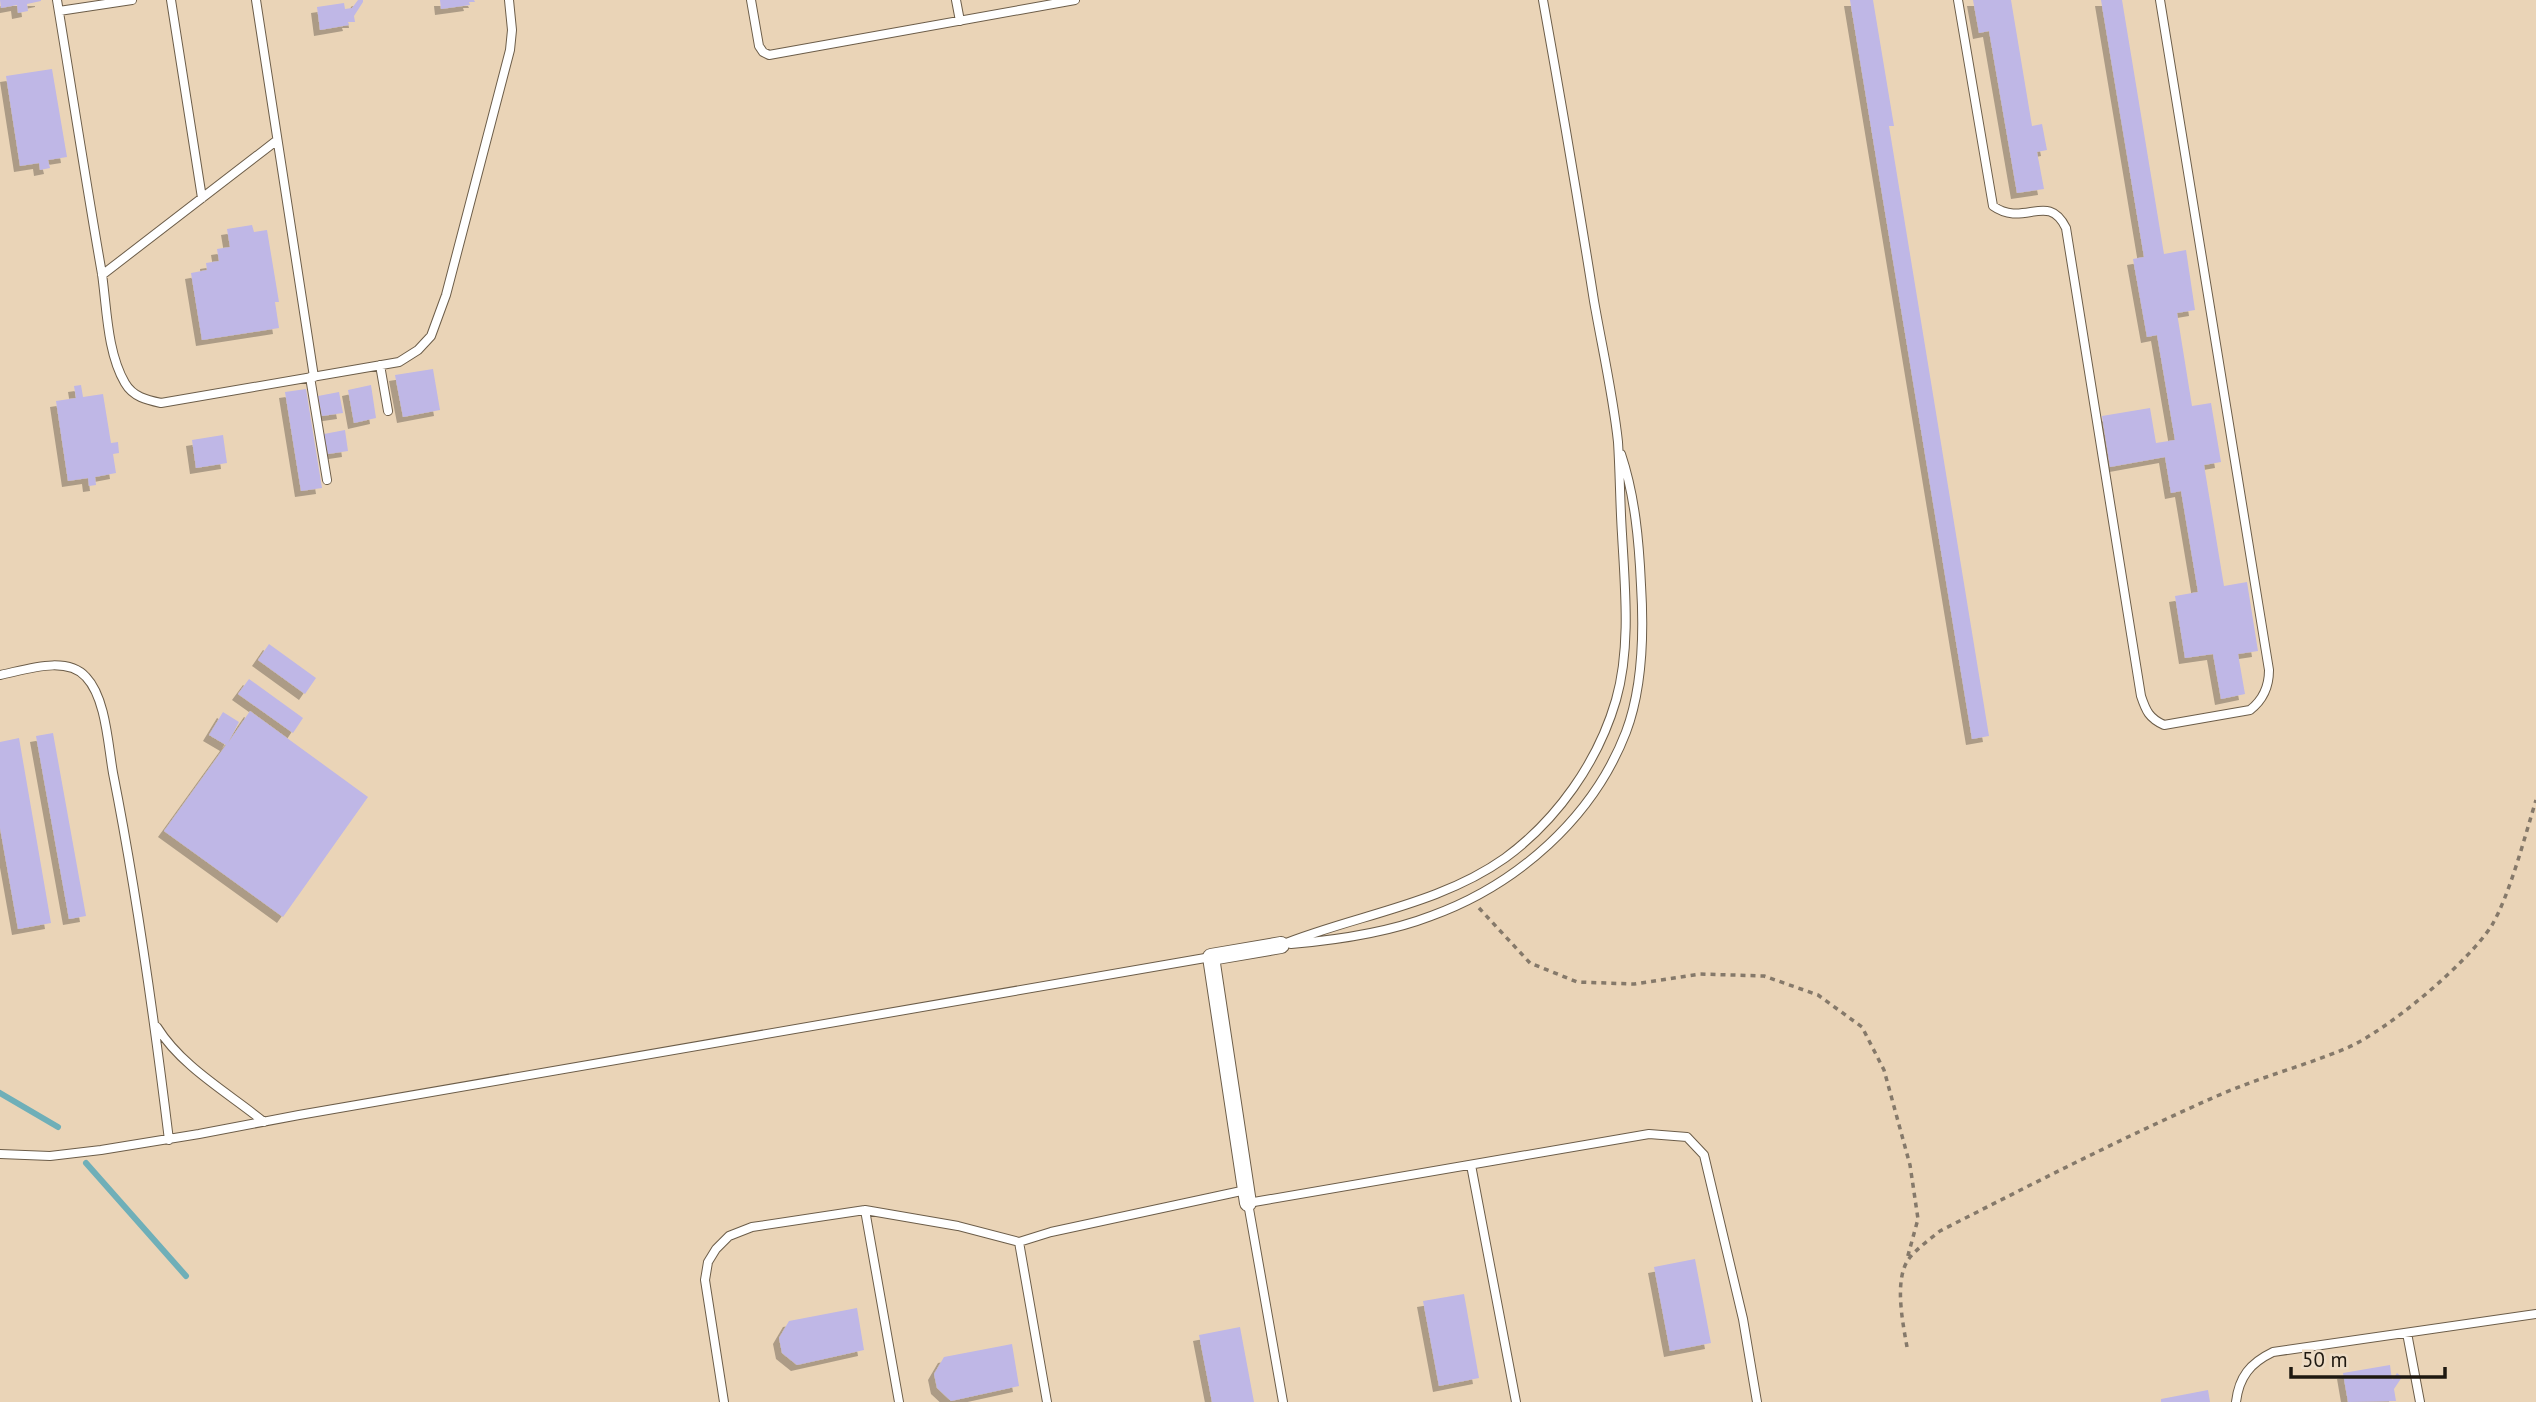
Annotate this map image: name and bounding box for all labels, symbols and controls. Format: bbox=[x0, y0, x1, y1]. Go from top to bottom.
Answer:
scale bar bbox=[2291, 1336, 2445, 1380]
text: 50 m bbox=[2302, 1346, 2348, 1373]

